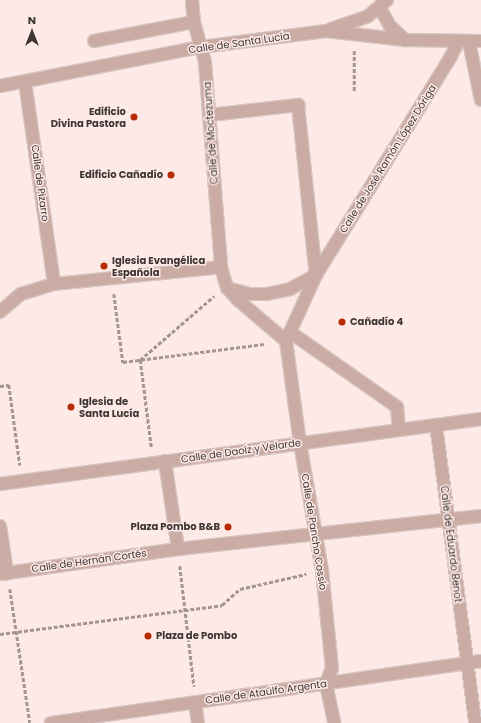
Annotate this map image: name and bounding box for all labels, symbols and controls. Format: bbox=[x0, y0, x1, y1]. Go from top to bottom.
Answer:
north arrow bbox=[12, 12, 52, 52]
text: N bbox=[28, 12, 36, 28]
street label: Calle de Santa Lucía bbox=[188, 30, 290, 56]
street label: Calle de Moctezuma bbox=[201, 81, 221, 185]
street label: Calle de José Ramón López Dóriga bbox=[337, 83, 439, 235]
place label: Edificio Divina Pastora bbox=[51, 105, 126, 128]
marker: Edificio Divina Pastora bbox=[129, 112, 139, 122]
street label: Calle de Pizarro bbox=[29, 144, 51, 222]
place label: Edificio Cañadío bbox=[80, 169, 163, 181]
marker: Edificio Cañadío bbox=[166, 170, 176, 180]
place label: Iglesia Evangélica Española bbox=[112, 254, 205, 278]
marker: Iglesia Evangélica Española bbox=[99, 261, 109, 271]
place label: Cañadío 4 bbox=[350, 316, 403, 328]
marker: Cañadío 4 bbox=[337, 317, 347, 327]
place label: Iglesia de Santa Lucía bbox=[79, 395, 139, 418]
marker: Iglesia de Santa Lucía bbox=[66, 402, 76, 412]
street label: Calle de Daoíz y Velarde bbox=[180, 437, 302, 465]
street label: Calle de Pancho Cossío bbox=[299, 473, 329, 591]
street label: Calle de Eduardo Benot bbox=[438, 485, 464, 603]
place label: Plaza Pombo B&B bbox=[131, 521, 220, 533]
marker: Plaza Pombo B&B bbox=[223, 522, 233, 532]
street label: Calle de Hernán Cortés bbox=[31, 547, 147, 575]
place label: Plaza de Pombo bbox=[156, 630, 237, 642]
marker: Plaza de Pombo bbox=[143, 631, 153, 641]
street label: Calle de Ataúlfo Argenta bbox=[205, 678, 327, 706]

